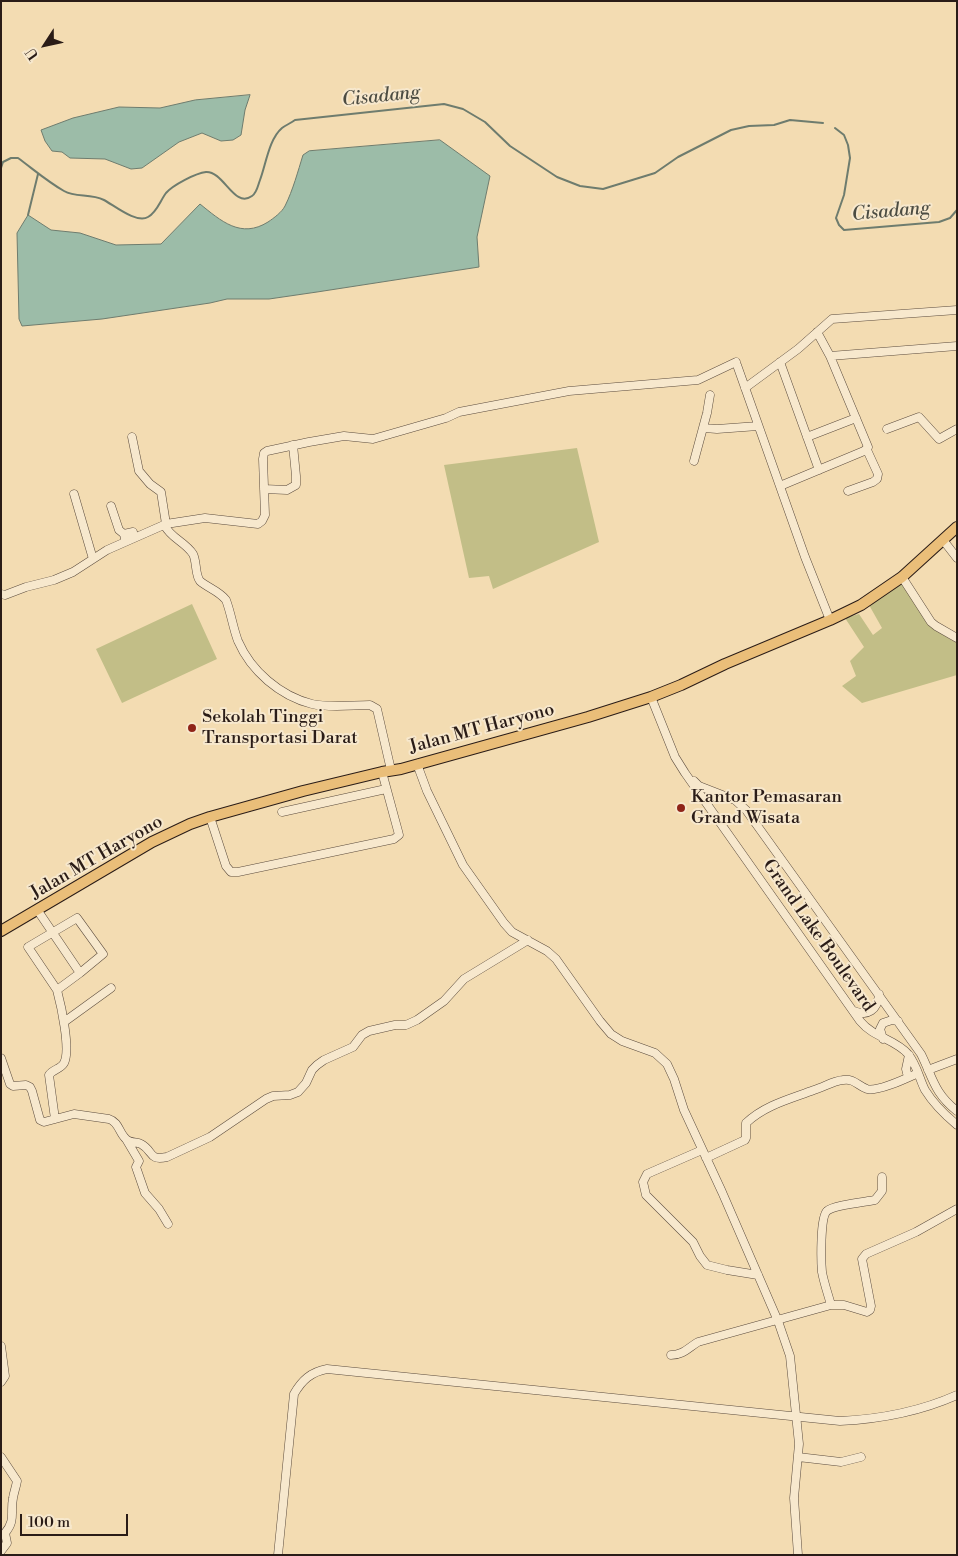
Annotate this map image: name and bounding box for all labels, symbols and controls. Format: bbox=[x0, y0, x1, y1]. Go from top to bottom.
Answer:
north arrow bbox=[20, 20, 70, 70]
text: U bbox=[22, 44, 43, 63]
water label: Cisadang bbox=[341, 82, 421, 112]
water label: Cisadang bbox=[851, 197, 931, 227]
street label: Jalan MT Haryono bbox=[407, 699, 557, 759]
place label: Sekolah Tinggi Transportasi Darat bbox=[202, 707, 358, 750]
marker: Sekolah Tinggi Transportasi Darat bbox=[186, 722, 198, 734]
place label: Kantor Pemasaran Grand Wisata bbox=[691, 787, 842, 830]
marker: Kantor Pemasaran Grand Wisata bbox=[675, 802, 687, 814]
street label: Jalan MT Haryono bbox=[27, 811, 167, 905]
street label: Grand Lake Boulevard bbox=[757, 856, 879, 1016]
scale bar bbox=[22, 1504, 130, 1536]
text: 100 m bbox=[28, 1513, 70, 1532]

